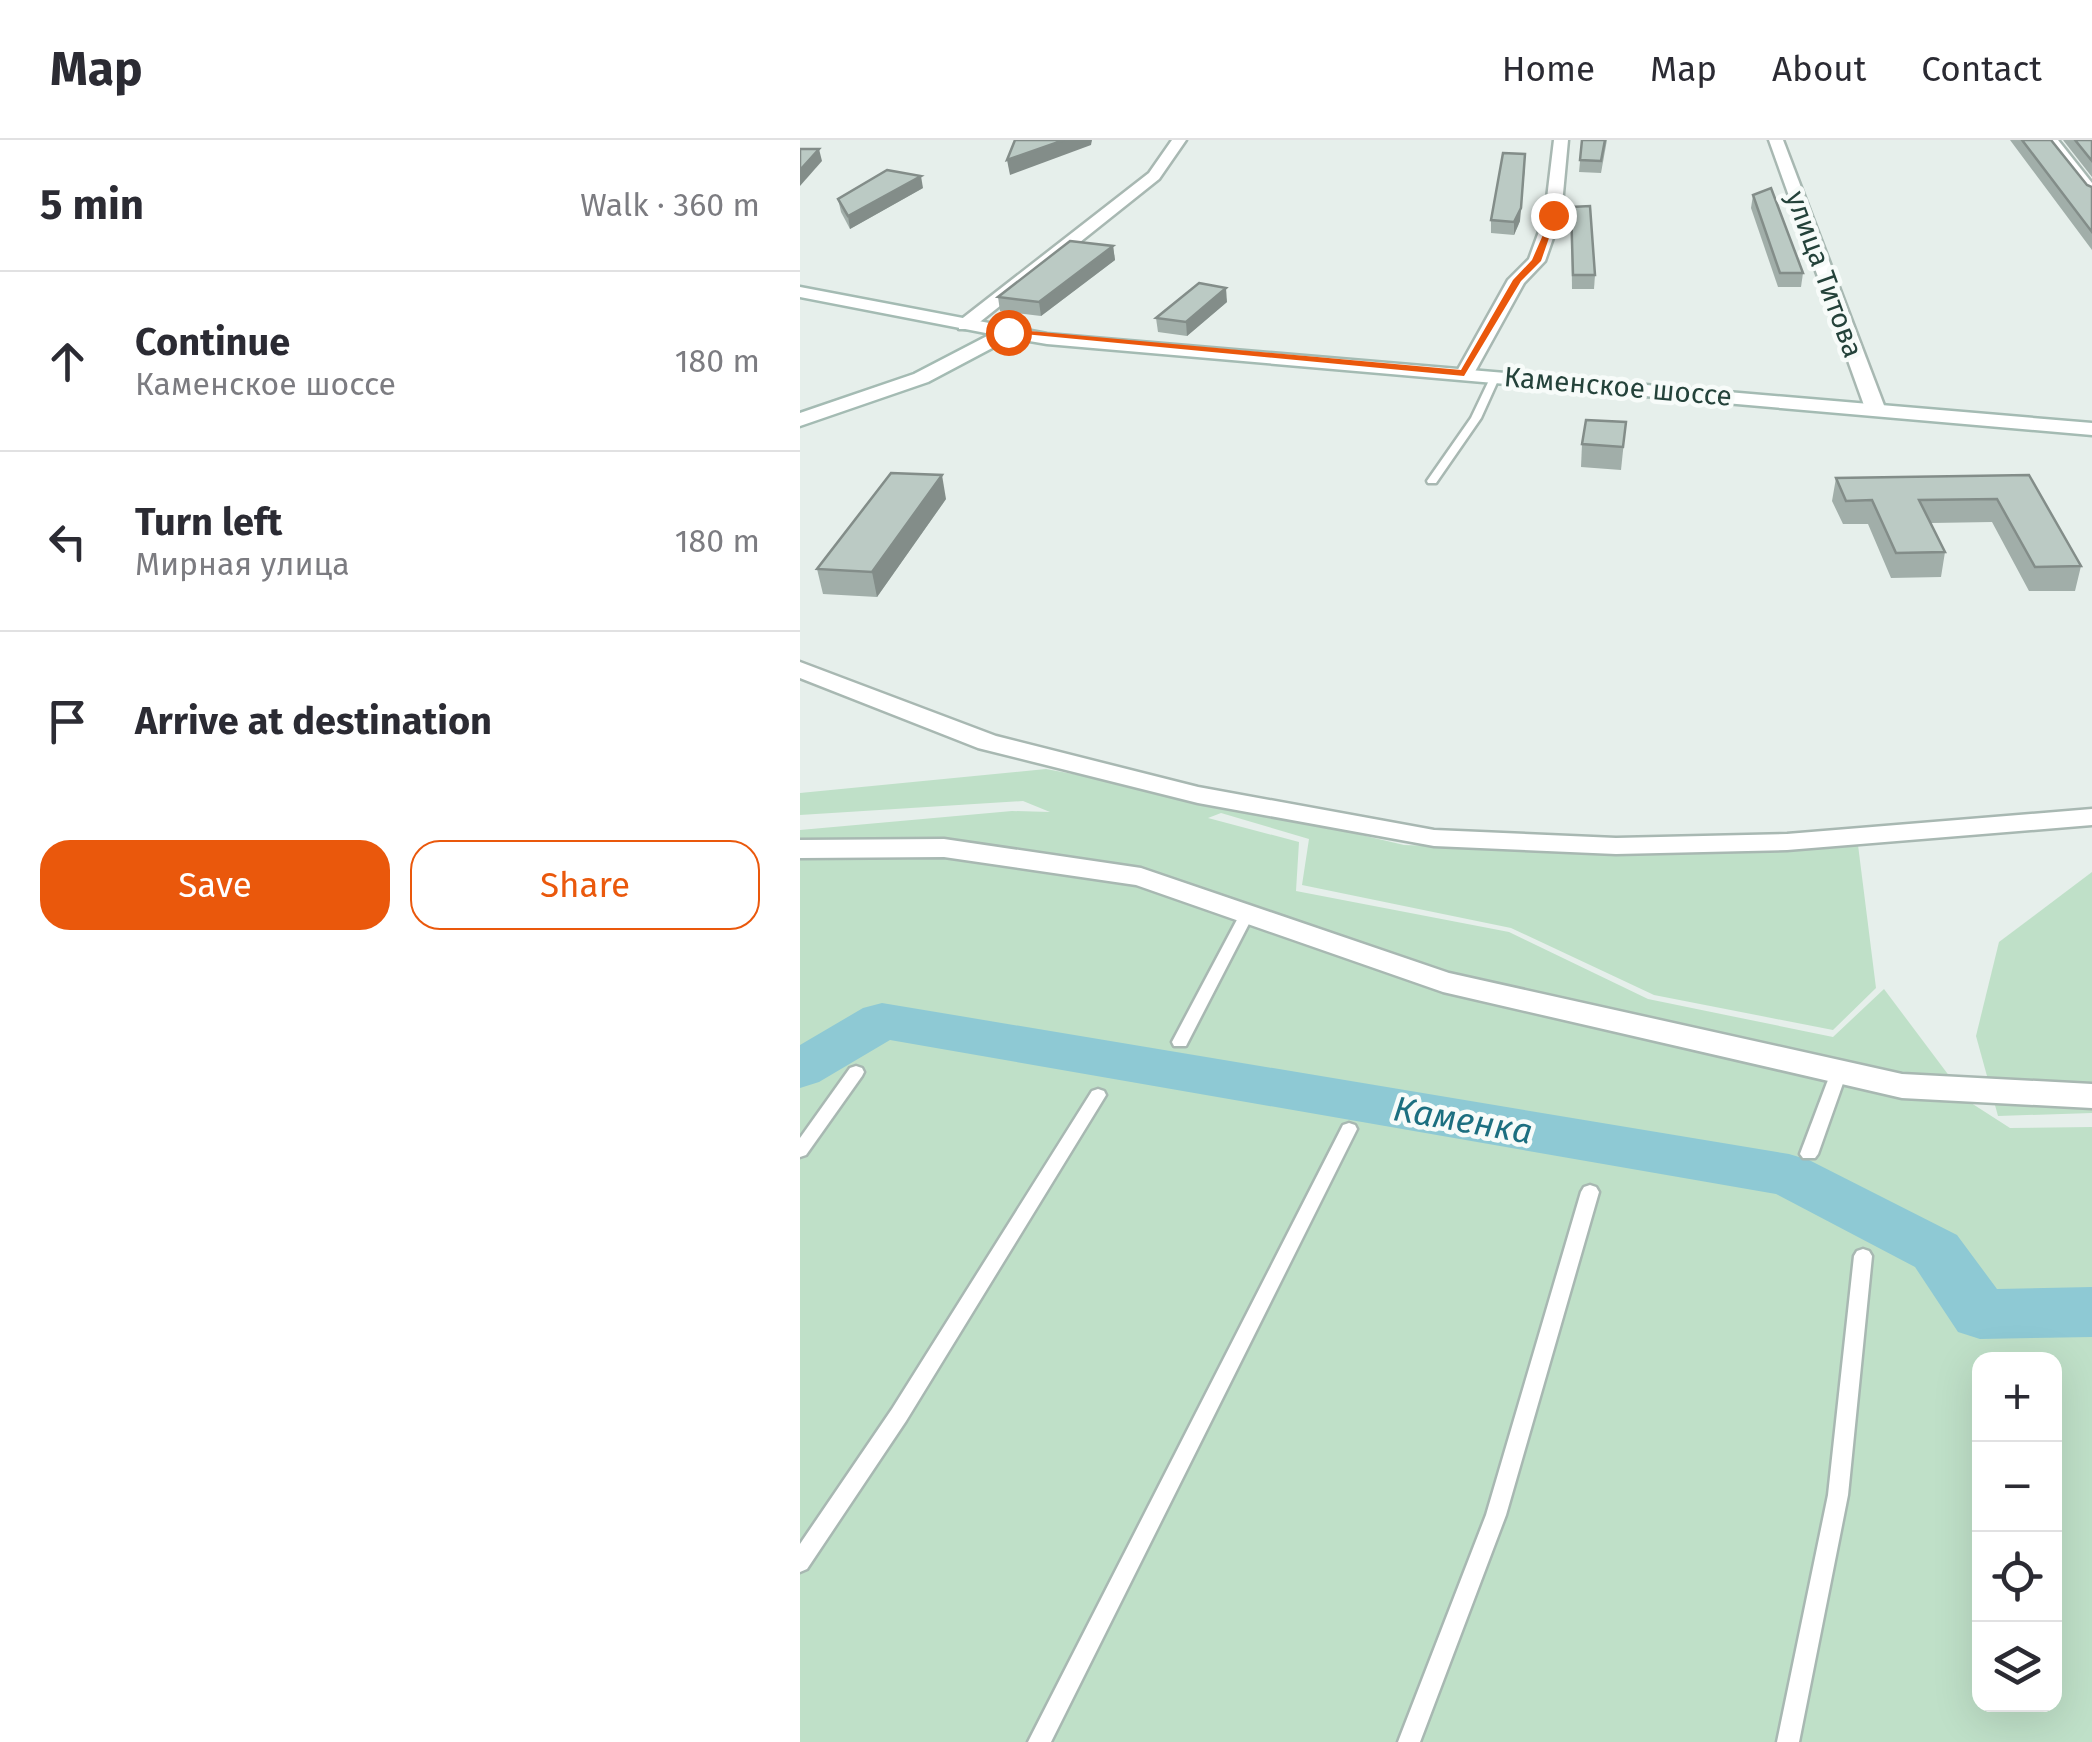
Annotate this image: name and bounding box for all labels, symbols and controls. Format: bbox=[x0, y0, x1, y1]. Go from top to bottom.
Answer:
text: Map bbox=[50, 40, 143, 98]
text: Home bbox=[1502, 48, 1595, 90]
text: Map bbox=[1650, 48, 1717, 90]
text: About bbox=[1772, 48, 1866, 90]
text: Contact bbox=[1921, 48, 2042, 90]
text: 5 min bbox=[40, 180, 144, 230]
text: Walk · 360 m bbox=[580, 186, 760, 224]
street label: улица Титова bbox=[1779, 186, 1870, 362]
route end bbox=[1531, 193, 1577, 239]
route start bbox=[986, 310, 1032, 356]
text: Continue bbox=[135, 319, 290, 365]
icon: ahead bbox=[40, 334, 95, 389]
text: 180 m bbox=[675, 342, 760, 380]
street label: Каменское шоссе bbox=[1503, 360, 1733, 413]
text: Каменское шоссе bbox=[135, 365, 396, 403]
text: Turn left bbox=[135, 499, 282, 545]
icon: left bbox=[40, 514, 95, 569]
text: 180 m bbox=[675, 522, 760, 560]
text: Мирная улица bbox=[135, 545, 350, 583]
icon: arrive bbox=[40, 694, 95, 749]
text: Arrive at destination bbox=[135, 698, 492, 744]
button: Save bbox=[40, 840, 390, 930]
button: Share bbox=[410, 840, 760, 930]
water label: Каменка bbox=[1390, 1087, 1536, 1153]
map controls bbox=[1972, 1352, 2062, 1712]
button: + bbox=[1972, 1352, 2062, 1442]
button: − bbox=[1972, 1442, 2062, 1532]
button: locate bbox=[1972, 1532, 2062, 1622]
button: layers bbox=[1972, 1622, 2062, 1712]

